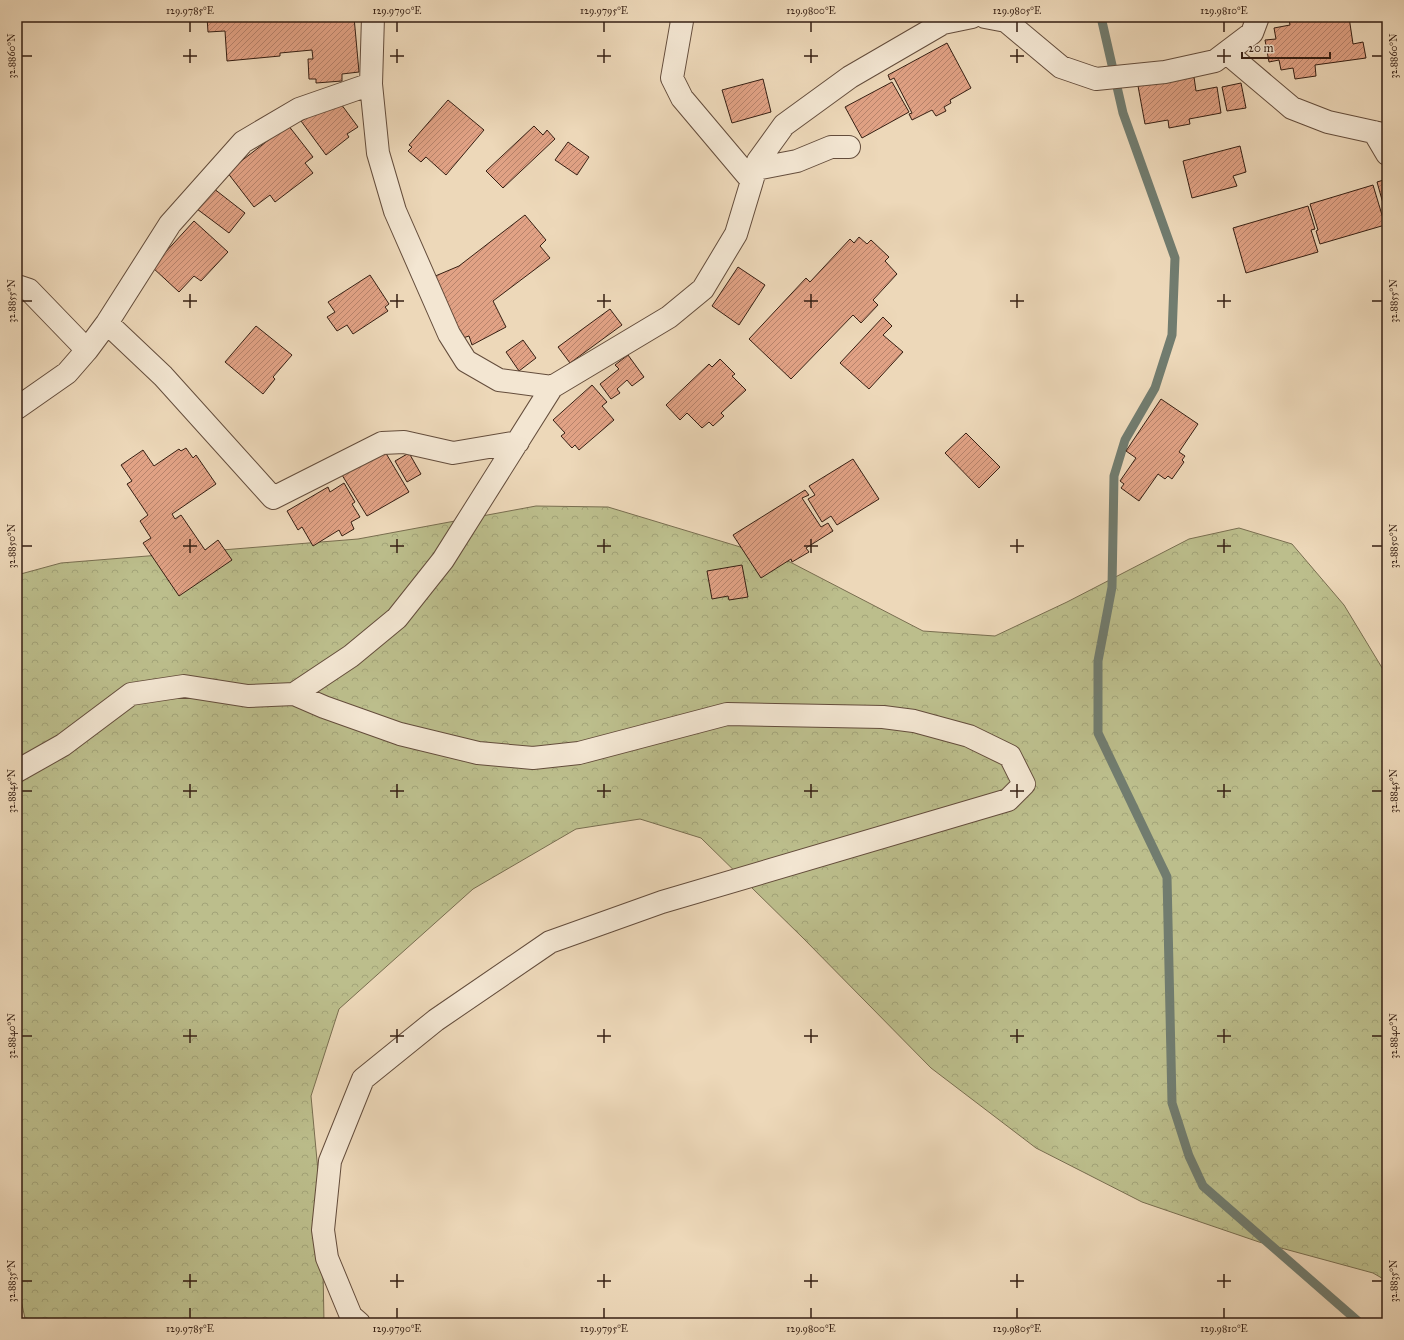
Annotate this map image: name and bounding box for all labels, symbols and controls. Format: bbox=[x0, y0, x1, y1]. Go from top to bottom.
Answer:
text: 129.9785°E bbox=[166, 5, 214, 17]
text: 129.9790°E bbox=[372, 5, 422, 17]
text: 129.9795°E bbox=[580, 5, 628, 17]
text: 129.9800°E bbox=[786, 5, 836, 17]
text: 129.9805°E bbox=[993, 5, 1041, 17]
text: 129.9810°E bbox=[1200, 5, 1248, 17]
text: 32.8860°N bbox=[6, 33, 18, 78]
text: 32.8860°N bbox=[1388, 33, 1400, 78]
scale bar bbox=[1242, 34, 1330, 60]
text: 20 m bbox=[1248, 41, 1274, 55]
text: 32.8855°N bbox=[6, 279, 18, 323]
text: 32.8855°N bbox=[1388, 279, 1400, 323]
text: 32.8850°N bbox=[6, 523, 18, 568]
text: 32.8850°N bbox=[1388, 523, 1400, 568]
text: 32.8845°N bbox=[6, 768, 18, 813]
text: 32.8845°N bbox=[1388, 768, 1400, 813]
text: 32.8840°N bbox=[6, 1013, 18, 1059]
text: 32.8840°N bbox=[1388, 1013, 1400, 1059]
text: 32.8835°N bbox=[6, 1259, 18, 1302]
text: 32.8835°N bbox=[1388, 1259, 1400, 1302]
text: 129.9785°E bbox=[166, 1323, 214, 1335]
text: 129.9790°E bbox=[372, 1323, 422, 1335]
text: 129.9795°E bbox=[580, 1323, 628, 1335]
text: 129.9800°E bbox=[786, 1323, 836, 1335]
text: 129.9805°E bbox=[993, 1323, 1041, 1335]
text: 129.9810°E bbox=[1200, 1323, 1248, 1335]

